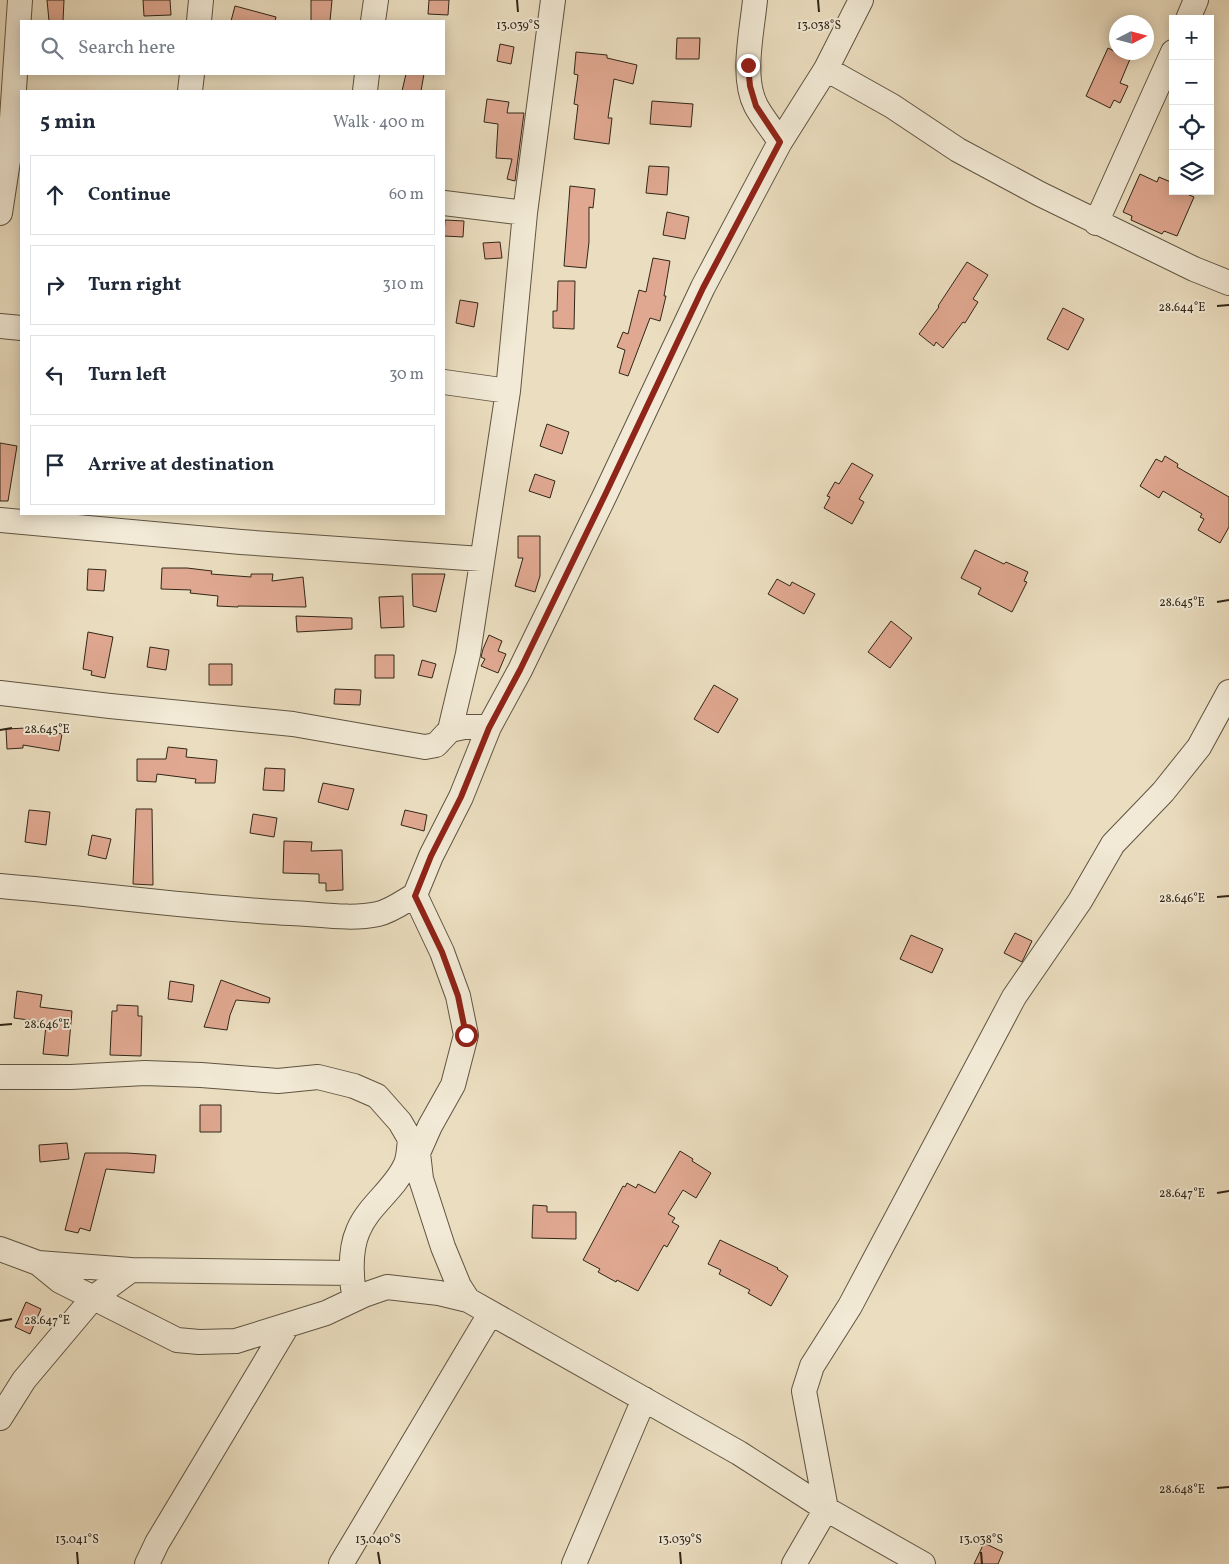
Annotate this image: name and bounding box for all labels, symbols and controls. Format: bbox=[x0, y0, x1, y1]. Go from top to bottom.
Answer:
north arrow bbox=[1109, 15, 1154, 60]
map controls bbox=[1169, 15, 1214, 195]
button: + bbox=[1169, 15, 1214, 60]
text: 13.039°S bbox=[496, 18, 540, 34]
text: 13.038°S bbox=[797, 18, 841, 34]
search box bbox=[20, 20, 445, 75]
icon: search bbox=[38, 34, 66, 62]
text: Search here bbox=[78, 35, 175, 61]
route end bbox=[737, 54, 760, 77]
button: − bbox=[1169, 60, 1214, 105]
button: locate bbox=[1169, 105, 1214, 150]
text: 5 min bbox=[40, 108, 96, 137]
text: Walk · 400 m bbox=[333, 112, 425, 134]
button: layers bbox=[1169, 150, 1214, 195]
icon: ahead bbox=[41, 181, 69, 209]
text: Continue bbox=[88, 182, 171, 208]
text: 60 m bbox=[389, 184, 424, 206]
icon: right bbox=[41, 271, 69, 299]
text: Turn right bbox=[88, 272, 181, 298]
text: 310 m bbox=[383, 274, 424, 296]
text: 28.644°E bbox=[1159, 300, 1205, 316]
icon: left bbox=[41, 361, 69, 389]
text: Turn left bbox=[88, 362, 167, 388]
text: 30 m bbox=[389, 364, 424, 386]
icon: arrive bbox=[41, 451, 69, 479]
text: Arrive at destination bbox=[88, 452, 274, 478]
text: 28.645°E bbox=[1159, 595, 1205, 611]
text: 28.645°E bbox=[24, 722, 70, 738]
text: 28.646°E bbox=[1159, 891, 1205, 907]
text: 28.646°E bbox=[24, 1017, 70, 1033]
route start bbox=[455, 1024, 478, 1047]
text: 28.647°E bbox=[1159, 1186, 1205, 1202]
text: 28.647°E bbox=[24, 1313, 70, 1329]
text: 28.648°E bbox=[1159, 1482, 1205, 1498]
text: 13.041°S bbox=[55, 1532, 99, 1548]
text: 13.040°S bbox=[355, 1532, 401, 1548]
text: 13.039°S bbox=[658, 1532, 702, 1548]
text: 13.038°S bbox=[959, 1532, 1003, 1548]

